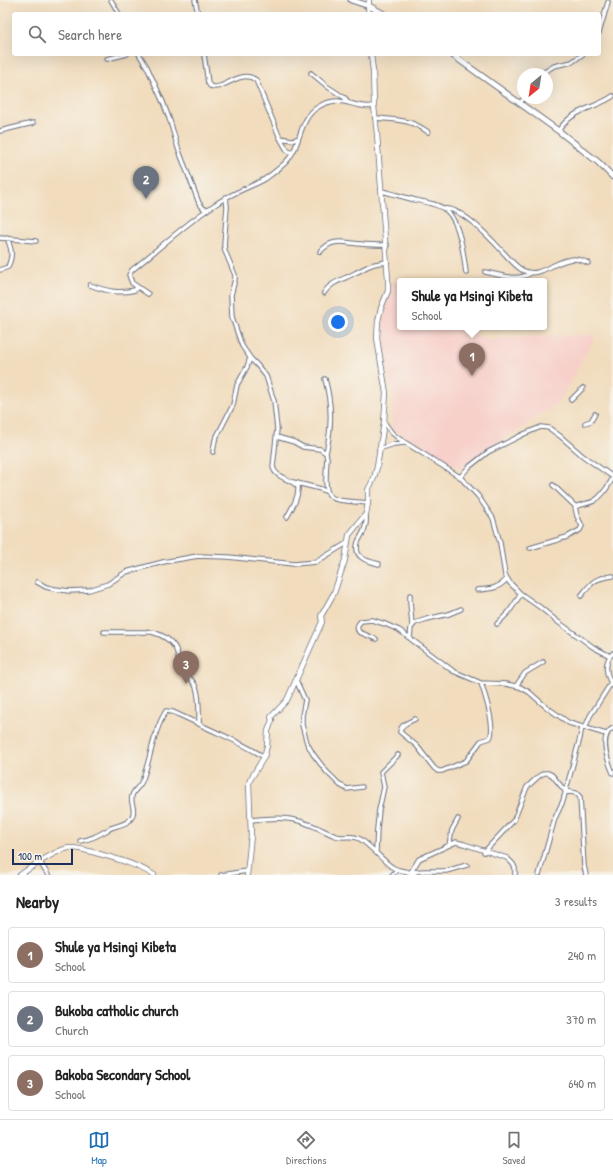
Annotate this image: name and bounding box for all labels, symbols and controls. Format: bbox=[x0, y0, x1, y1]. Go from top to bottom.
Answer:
search box bbox=[12, 12, 601, 56]
icon: search bbox=[26, 23, 48, 45]
text: Search here bbox=[58, 24, 122, 45]
north arrow bbox=[517, 68, 553, 104]
pin: 2 bbox=[133, 166, 159, 199]
popup bbox=[397, 278, 547, 330]
text: Shule ya Msingi Kibeta bbox=[412, 285, 533, 306]
text: School bbox=[412, 306, 442, 324]
your location bbox=[328, 312, 348, 332]
pin: 1 bbox=[459, 343, 485, 376]
pin: 3 bbox=[173, 651, 199, 684]
scale bar bbox=[12, 847, 73, 866]
text: 100 m bbox=[18, 849, 42, 863]
text: Nearby bbox=[16, 890, 59, 913]
text: 3 results bbox=[555, 892, 597, 910]
text: Shule ya Msingi Kibeta bbox=[55, 936, 176, 957]
text: 1 bbox=[28, 946, 32, 964]
text: 240 m bbox=[567, 946, 596, 964]
text: School bbox=[55, 957, 85, 975]
text: Bukoba catholic church bbox=[55, 1000, 178, 1021]
text: 2 bbox=[27, 1010, 33, 1028]
text: 370 m bbox=[566, 1010, 596, 1028]
text: Church bbox=[55, 1021, 88, 1039]
text: Bakoba Secondary School bbox=[55, 1064, 190, 1085]
text: 3 bbox=[27, 1074, 33, 1092]
text: 640 m bbox=[568, 1074, 596, 1092]
text: School bbox=[55, 1085, 85, 1103]
tab: Map bbox=[88, 1129, 110, 1167]
tab: Directions bbox=[286, 1129, 327, 1167]
tab: Saved bbox=[503, 1129, 525, 1167]

